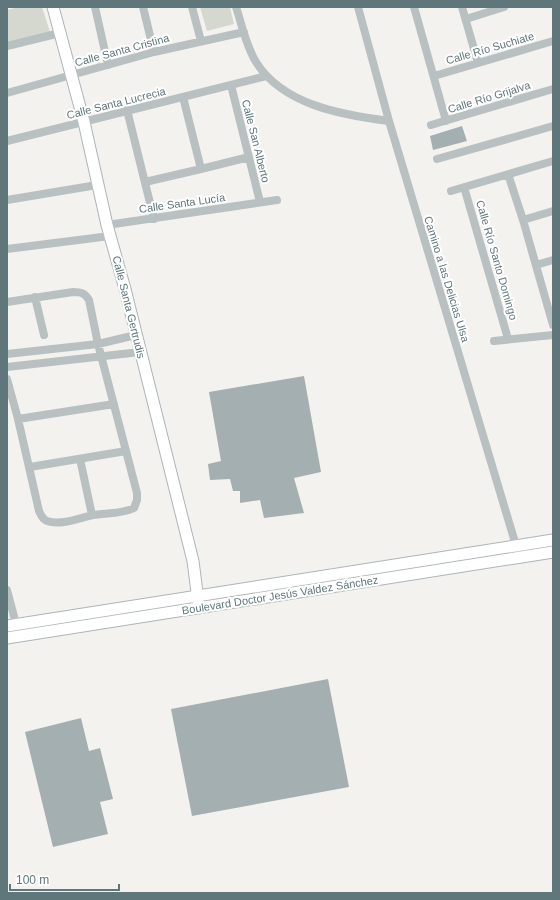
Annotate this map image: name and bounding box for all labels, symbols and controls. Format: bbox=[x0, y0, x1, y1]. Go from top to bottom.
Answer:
street label: Calle Río Suchiate bbox=[445, 30, 535, 66]
street label: Calle Santa Cristina bbox=[73, 31, 171, 68]
street label: Calle Río Grijalva bbox=[446, 78, 533, 115]
street label: Calle Santa Lucrecia bbox=[65, 85, 168, 121]
street label: Calle San Alberto bbox=[240, 98, 272, 184]
street label: Calle Santa Lucía bbox=[138, 191, 227, 215]
street label: Calle Río Santo Domingo bbox=[474, 199, 520, 321]
street label: Camino a las Delicias Ulsa bbox=[422, 215, 472, 344]
street label: Calle Santa Gertrudis bbox=[110, 255, 148, 360]
street label: Boulevard Doctor Jesús Valdez Sánchez bbox=[181, 574, 379, 616]
scale bar bbox=[10, 866, 119, 892]
text: 100 m bbox=[16, 873, 49, 887]

